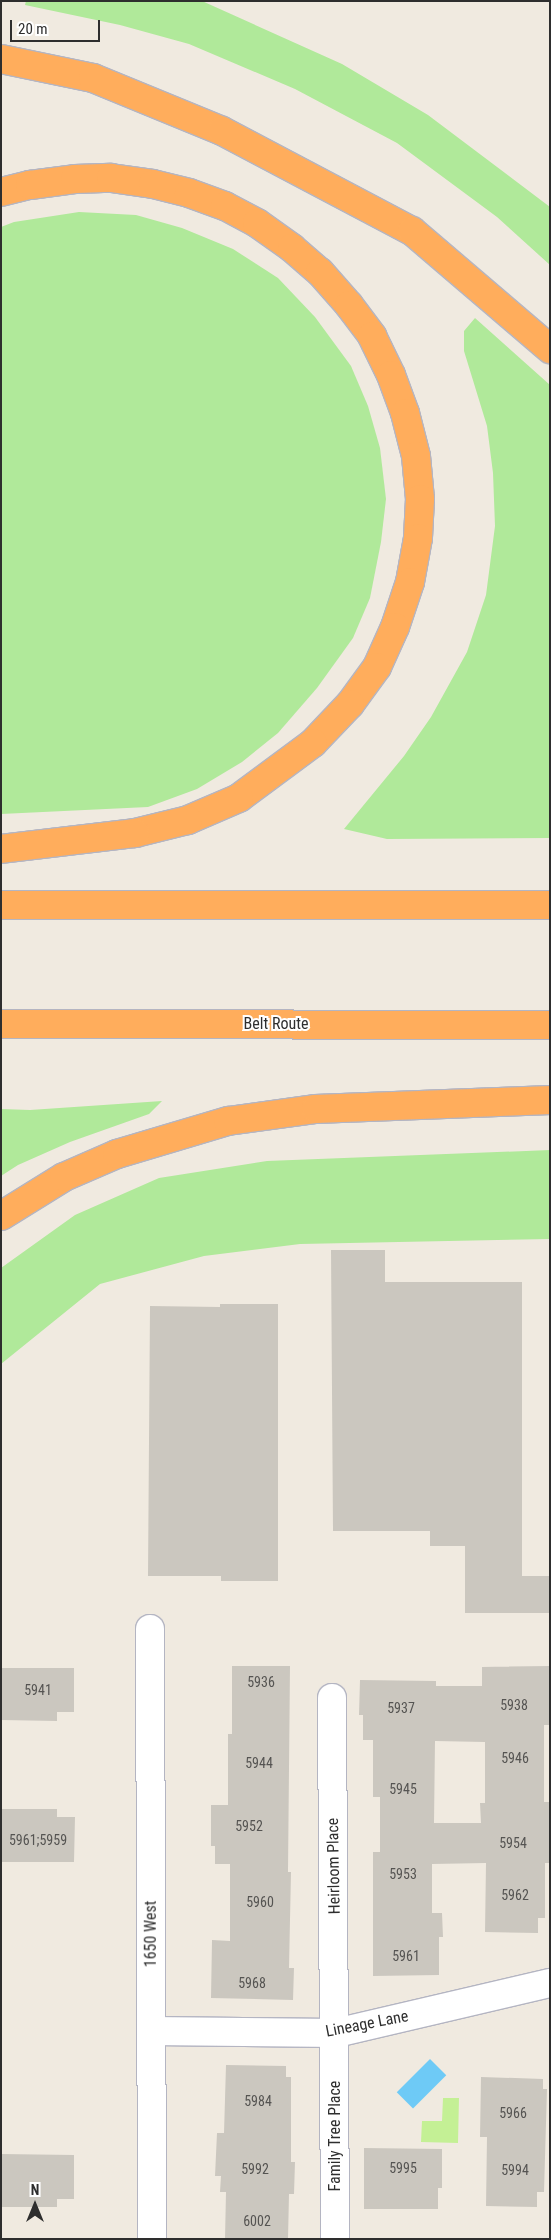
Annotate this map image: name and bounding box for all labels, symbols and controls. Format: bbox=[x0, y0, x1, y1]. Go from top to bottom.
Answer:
scale bar bbox=[12, 10, 102, 42]
text: 20 m bbox=[18, 20, 48, 38]
street label: Belt Route bbox=[244, 1014, 308, 1034]
house number: 5936 bbox=[247, 1674, 275, 1690]
house number: 5941 bbox=[24, 1682, 52, 1698]
house number: 5938 bbox=[500, 1697, 528, 1713]
house number: 5937 bbox=[387, 1700, 415, 1716]
house number: 5946 bbox=[501, 1750, 529, 1766]
house number: 5944 bbox=[245, 1755, 273, 1771]
house number: 5945 bbox=[389, 1781, 417, 1797]
house number: 5952 bbox=[235, 1818, 263, 1834]
street label: Heirloom Place bbox=[324, 1818, 344, 1914]
house number: 5961;5959 bbox=[9, 1832, 67, 1848]
house number: 5954 bbox=[499, 1835, 527, 1851]
house number: 5953 bbox=[389, 1866, 417, 1882]
house number: 5962 bbox=[501, 1887, 529, 1903]
house number: 5960 bbox=[246, 1894, 274, 1910]
street label: 1650 West bbox=[141, 1901, 161, 1967]
house number: 5961 bbox=[392, 1948, 420, 1964]
house number: 5968 bbox=[238, 1975, 266, 1991]
street label: Lineage Lane bbox=[324, 2007, 410, 2041]
street label: Family Tree Place bbox=[325, 2080, 345, 2192]
house number: 5984 bbox=[244, 2093, 272, 2109]
house number: 5966 bbox=[499, 2105, 527, 2121]
house number: 5995 bbox=[389, 2160, 417, 2176]
house number: 5992 bbox=[241, 2161, 269, 2177]
house number: 5994 bbox=[501, 2162, 529, 2178]
north arrow bbox=[10, 2180, 60, 2230]
text: N bbox=[31, 2182, 39, 2198]
house number: 6002 bbox=[243, 2213, 271, 2229]

